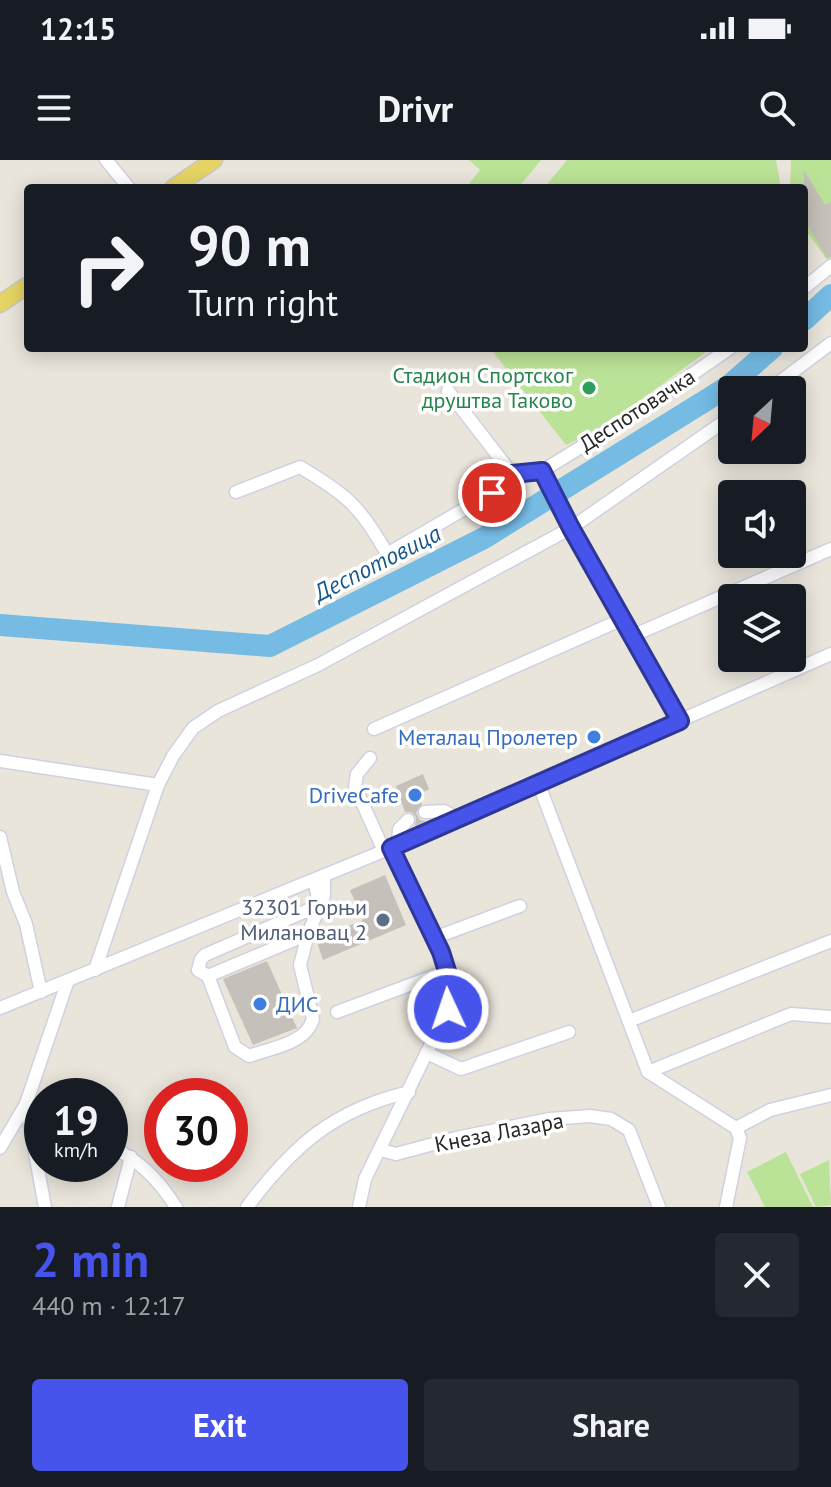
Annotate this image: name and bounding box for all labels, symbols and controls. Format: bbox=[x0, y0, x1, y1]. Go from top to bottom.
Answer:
text: 12:15 bbox=[40, 9, 116, 48]
text: Drivr bbox=[378, 85, 453, 132]
icon: menu bbox=[32, 86, 76, 130]
icon: search bbox=[755, 86, 799, 130]
text: 90 m bbox=[188, 209, 311, 281]
icon: right bbox=[56, 216, 160, 320]
text: Turn right bbox=[188, 279, 338, 326]
place label: Стадион Спортског друштва Таково bbox=[392, 361, 574, 414]
street label: Деспотовачка bbox=[574, 362, 700, 458]
north arrow bbox=[718, 376, 806, 464]
map controls bbox=[718, 376, 806, 672]
marker: Стадион Спортског друштва Таково bbox=[580, 379, 598, 397]
pin bbox=[458, 459, 526, 527]
icon: arrive bbox=[470, 471, 514, 515]
button: sound bbox=[718, 480, 806, 568]
water label: Деспотовица bbox=[306, 518, 446, 609]
button: layers bbox=[718, 584, 806, 672]
place label: Металац Пролетер bbox=[398, 723, 578, 751]
marker: Металац Пролетер bbox=[585, 728, 603, 746]
place label: DriveCafe bbox=[309, 781, 399, 809]
marker: DriveCafe bbox=[406, 786, 424, 804]
place label: 32301 Горњи Милановац 2 bbox=[240, 893, 367, 946]
marker: 32301 Горњи Милановац 2 bbox=[374, 911, 392, 929]
position arrow bbox=[406, 967, 490, 1051]
place label: ДИС bbox=[276, 990, 318, 1018]
marker: ДИС bbox=[251, 995, 269, 1013]
speed limit sign: 30 bbox=[144, 1078, 248, 1182]
text: 19 bbox=[53, 1094, 99, 1146]
street label: Кнеза Лазара bbox=[432, 1106, 566, 1158]
text: km/h bbox=[54, 1137, 98, 1163]
text: 2 min bbox=[32, 1228, 149, 1290]
button: close bbox=[715, 1233, 799, 1317]
text: 440 m · 12:17 bbox=[32, 1289, 186, 1322]
button: Exit bbox=[32, 1379, 408, 1471]
button: Share bbox=[424, 1379, 799, 1471]

